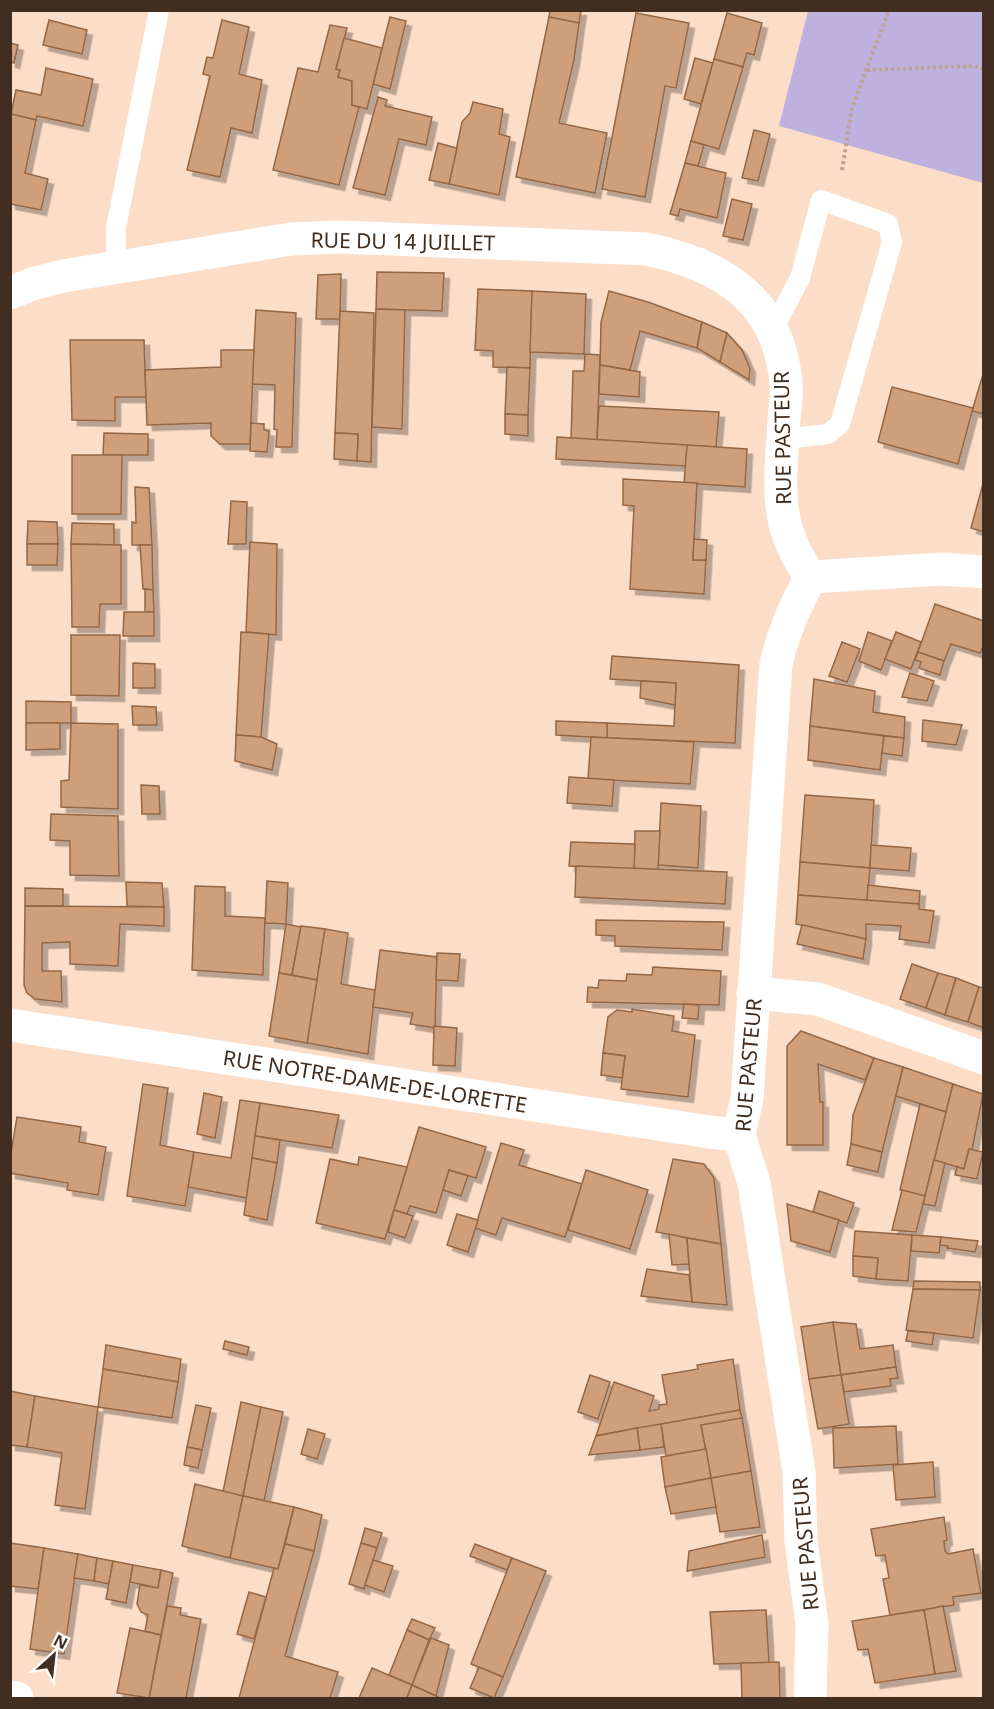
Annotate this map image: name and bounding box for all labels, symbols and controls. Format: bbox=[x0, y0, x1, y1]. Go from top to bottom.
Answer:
street label: RUE DU 14 JUILLET bbox=[310, 225, 496, 257]
street label: RUE PASTEUR bbox=[767, 371, 797, 505]
street label: RUE PASTEUR bbox=[728, 997, 768, 1133]
street label: RUE NOTRE-DAME-DE-LORETTE bbox=[221, 1043, 529, 1119]
street label: RUE PASTEUR bbox=[785, 1476, 825, 1612]
north arrow bbox=[24, 1625, 84, 1685]
text: N bbox=[50, 1629, 72, 1654]

